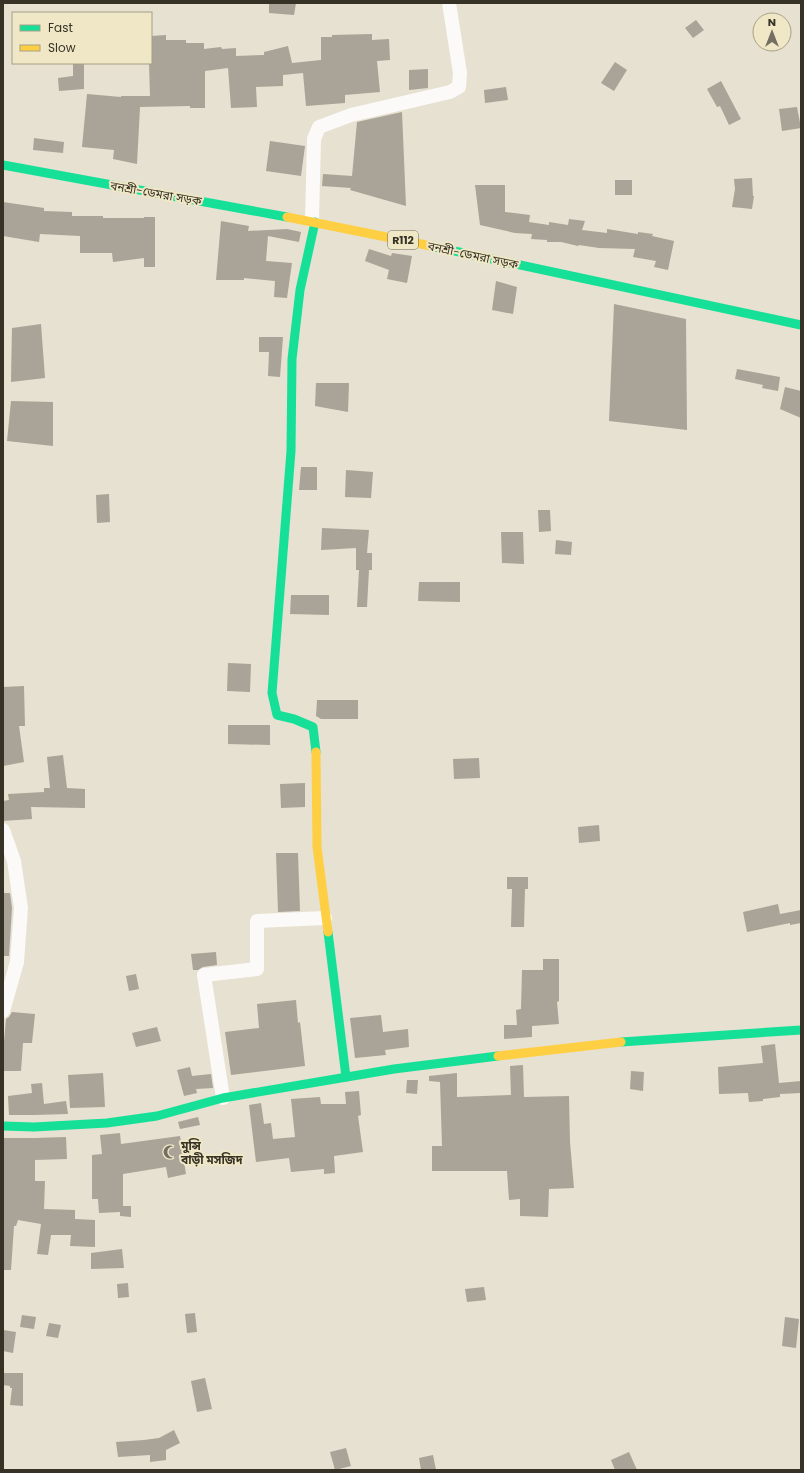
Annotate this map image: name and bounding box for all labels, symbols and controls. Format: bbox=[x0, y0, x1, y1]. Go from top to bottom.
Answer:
legend bbox=[12, 12, 152, 64]
north arrow bbox=[752, 12, 792, 52]
text: N bbox=[768, 14, 776, 30]
text: Fast bbox=[48, 19, 73, 36]
text: Slow bbox=[48, 39, 76, 56]
street label: বনশ্রী-ডেমরা সড়ক bbox=[108, 176, 203, 209]
road number: R112 bbox=[388, 231, 418, 249]
street label: বনশ্রী-ডেমরা সড়ক bbox=[425, 237, 520, 273]
place label: মুন্সি বাড়ী মসজিদ bbox=[180, 1137, 243, 1168]
mosque icon: মুন্সি বাড়ী মসজিদ bbox=[162, 1144, 178, 1160]

